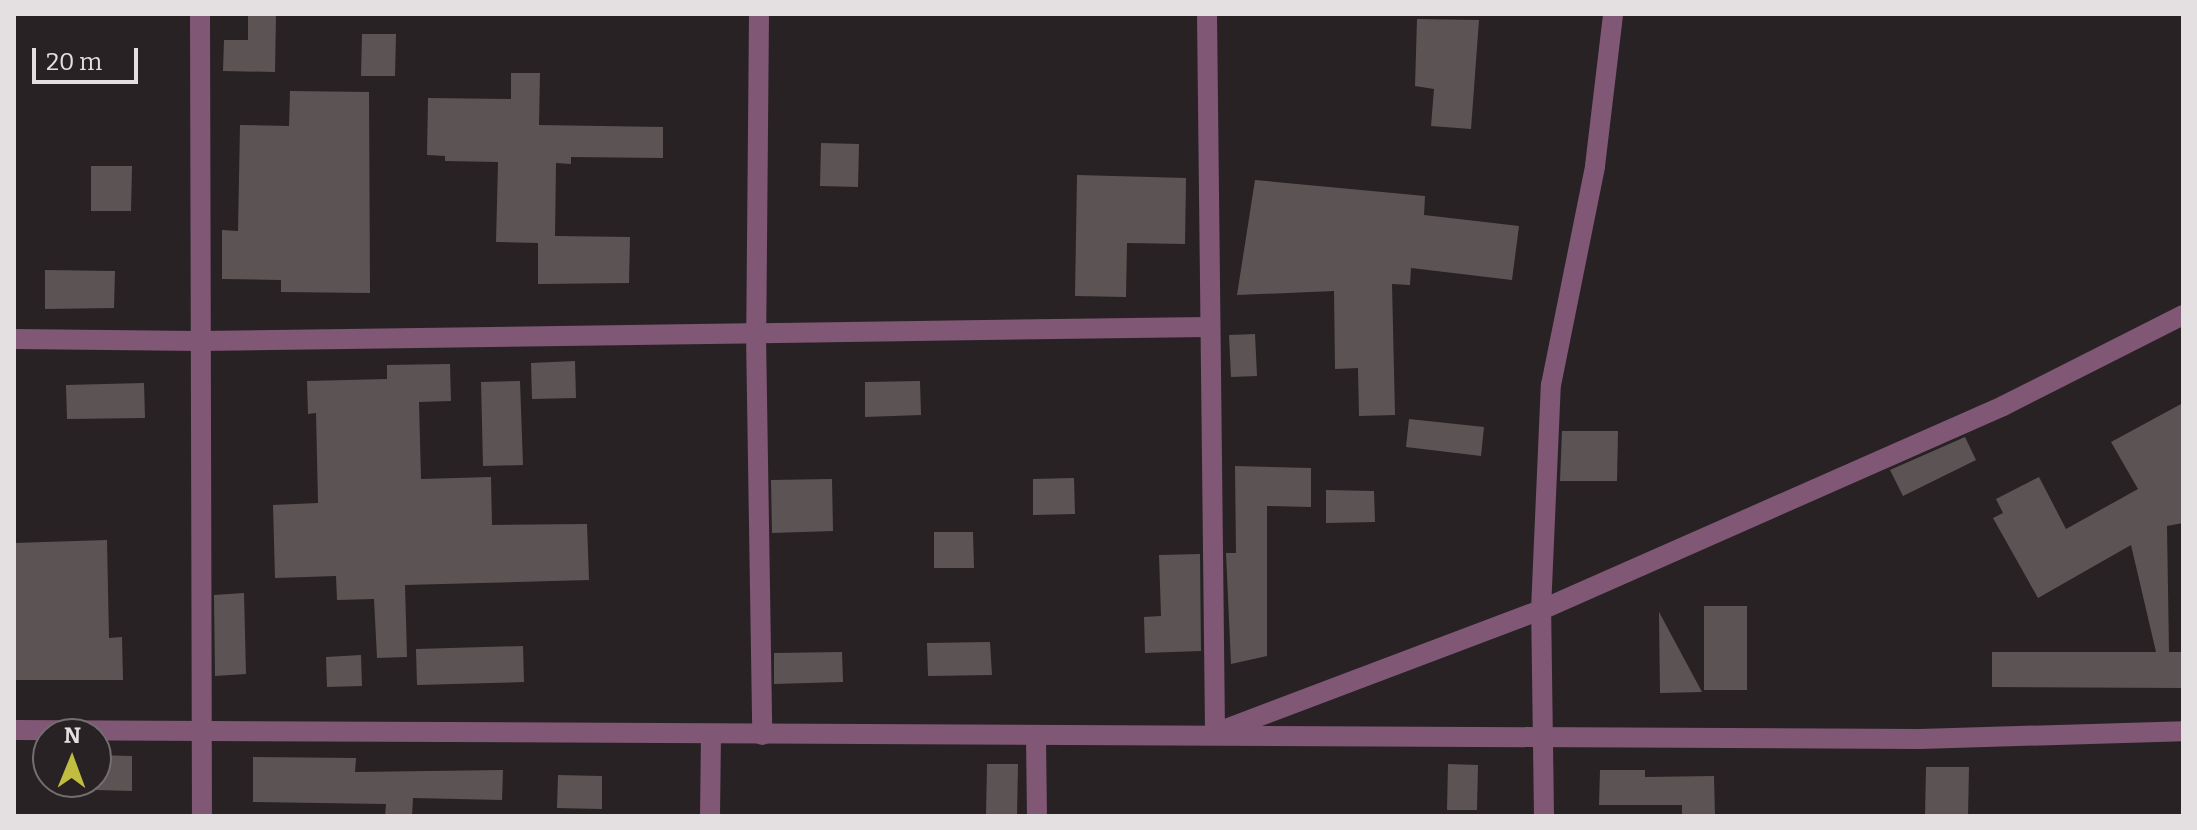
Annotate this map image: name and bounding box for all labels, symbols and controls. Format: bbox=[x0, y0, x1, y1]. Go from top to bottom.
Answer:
scale bar bbox=[36, 32, 142, 82]
text: 20 m bbox=[46, 48, 102, 76]
north arrow bbox=[32, 718, 112, 798]
text: N bbox=[64, 722, 81, 749]

